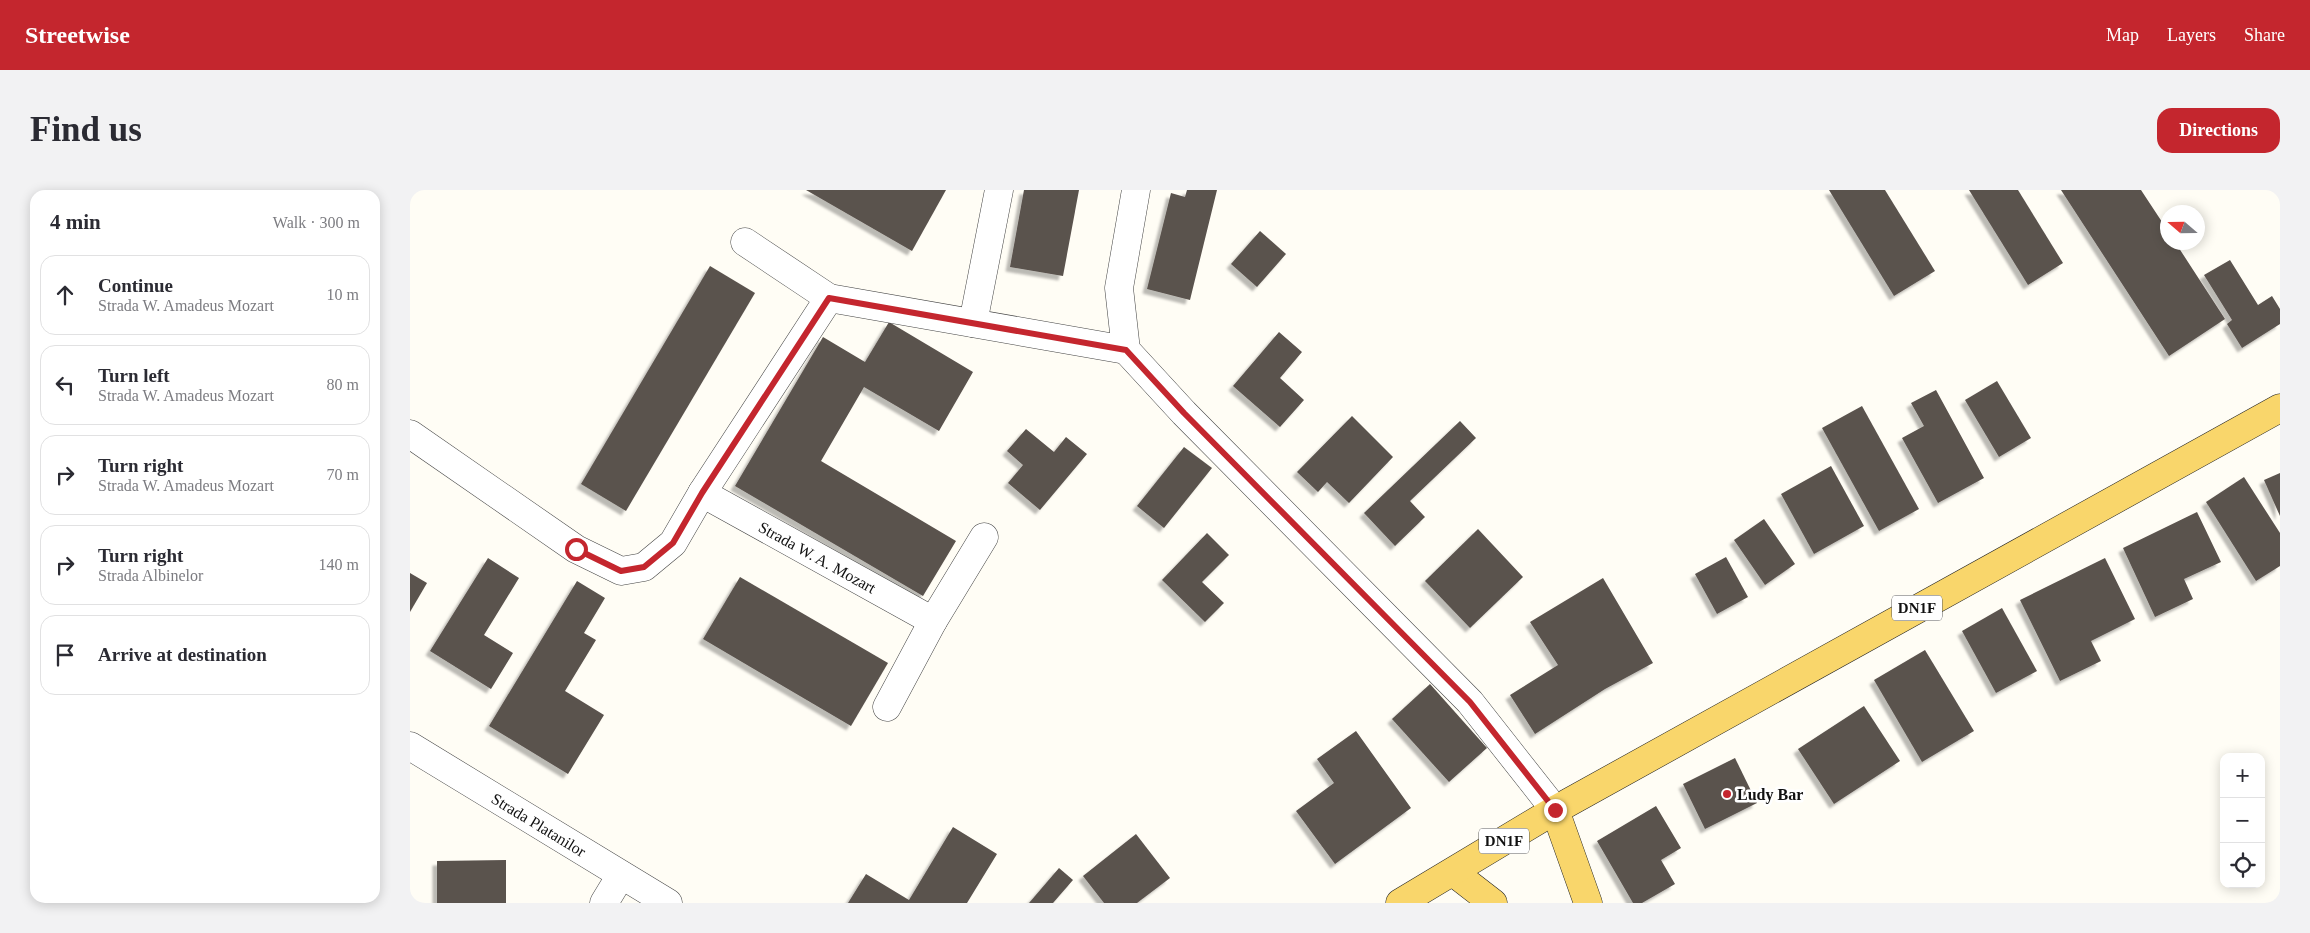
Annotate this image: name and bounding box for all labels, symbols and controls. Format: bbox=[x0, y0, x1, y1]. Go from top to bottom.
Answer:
text: Streetwise bbox=[25, 22, 130, 48]
text: Map bbox=[2106, 25, 2139, 45]
text: Layers bbox=[2167, 25, 2216, 45]
text: Share bbox=[2244, 25, 2285, 45]
button: Directions bbox=[2157, 108, 2280, 153]
text: Find us bbox=[30, 110, 142, 149]
north arrow bbox=[2160, 205, 2205, 250]
text: 4 min bbox=[50, 210, 101, 234]
text: Walk · 300 m bbox=[273, 214, 360, 231]
text: Continue bbox=[98, 275, 173, 296]
icon: ahead bbox=[51, 281, 79, 309]
text: 10 m bbox=[327, 286, 359, 303]
text: Strada W. Amadeus Mozart bbox=[98, 297, 274, 314]
text: Turn left bbox=[98, 365, 170, 386]
icon: left bbox=[51, 371, 79, 399]
text: 80 m bbox=[327, 376, 359, 393]
text: Strada W. Amadeus Mozart bbox=[98, 387, 274, 404]
text: Turn right bbox=[98, 455, 183, 476]
icon: right bbox=[51, 461, 79, 489]
text: 70 m bbox=[327, 466, 359, 483]
text: Strada W. Amadeus Mozart bbox=[98, 477, 274, 494]
street label: Strada W. A. Mozart bbox=[756, 518, 879, 596]
route start bbox=[565, 538, 588, 561]
text: Turn right bbox=[98, 545, 183, 566]
icon: right bbox=[51, 551, 79, 579]
text: 140 m bbox=[319, 556, 359, 573]
text: Strada Albinelor bbox=[98, 567, 203, 584]
road number: DN1F bbox=[1892, 596, 1942, 620]
icon: arrive bbox=[51, 641, 79, 669]
text: Arrive at destination bbox=[98, 644, 267, 665]
map controls bbox=[2220, 753, 2265, 888]
button: + bbox=[2220, 753, 2265, 798]
place label: Ludy Bar bbox=[1737, 786, 1803, 804]
marker: Ludy Bar bbox=[1721, 788, 1733, 800]
street label: Strada Platanilor bbox=[489, 789, 590, 860]
button: − bbox=[2220, 798, 2265, 843]
route end bbox=[1544, 799, 1567, 822]
road number: DN1F bbox=[1479, 828, 1529, 854]
button: locate bbox=[2220, 843, 2265, 888]

